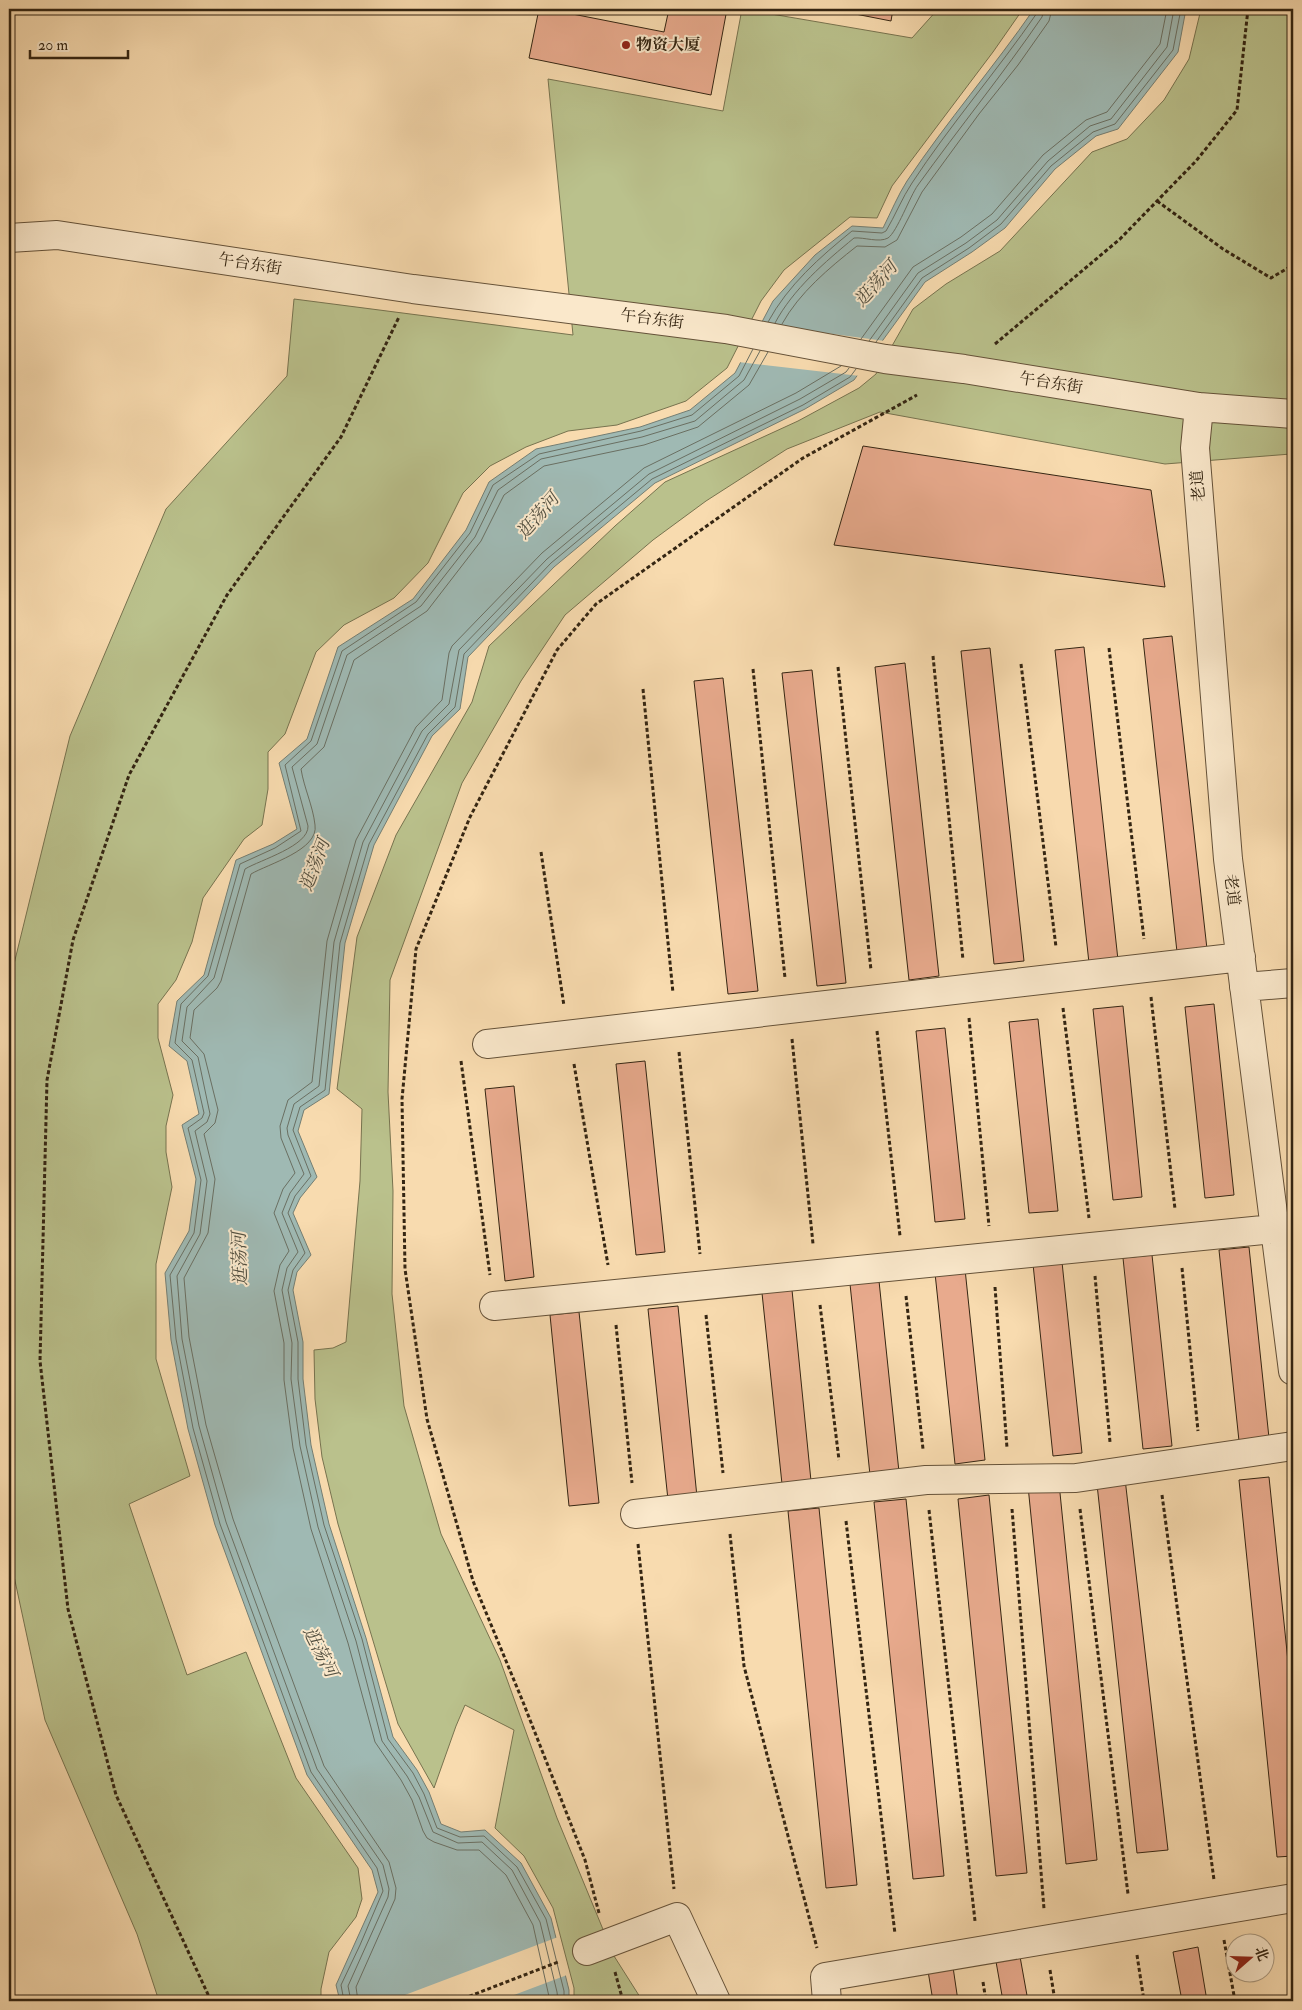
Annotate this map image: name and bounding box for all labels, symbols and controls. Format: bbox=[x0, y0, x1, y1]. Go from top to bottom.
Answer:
scale bar bbox=[30, 28, 128, 60]
place label: 物资大厦 bbox=[636, 35, 700, 55]
text: 20 m bbox=[38, 36, 68, 55]
marker: 物资大厦 bbox=[620, 39, 632, 51]
street label: 午台东街 bbox=[217, 249, 283, 279]
water label: 逛荡河 bbox=[849, 254, 905, 312]
street label: 午台东街 bbox=[619, 305, 685, 333]
street label: 午台东街 bbox=[1018, 368, 1084, 398]
street label: 老道 bbox=[1187, 469, 1209, 503]
water label: 逛荡河 bbox=[512, 486, 566, 544]
water label: 逛荡河 bbox=[295, 833, 336, 894]
street label: 老道 bbox=[1220, 873, 1244, 907]
water label: 逛荡河 bbox=[227, 1229, 252, 1286]
water label: 逛荡河 bbox=[297, 1623, 344, 1684]
north arrow bbox=[1224, 1932, 1274, 1982]
text: 北 bbox=[1251, 1944, 1272, 1963]

